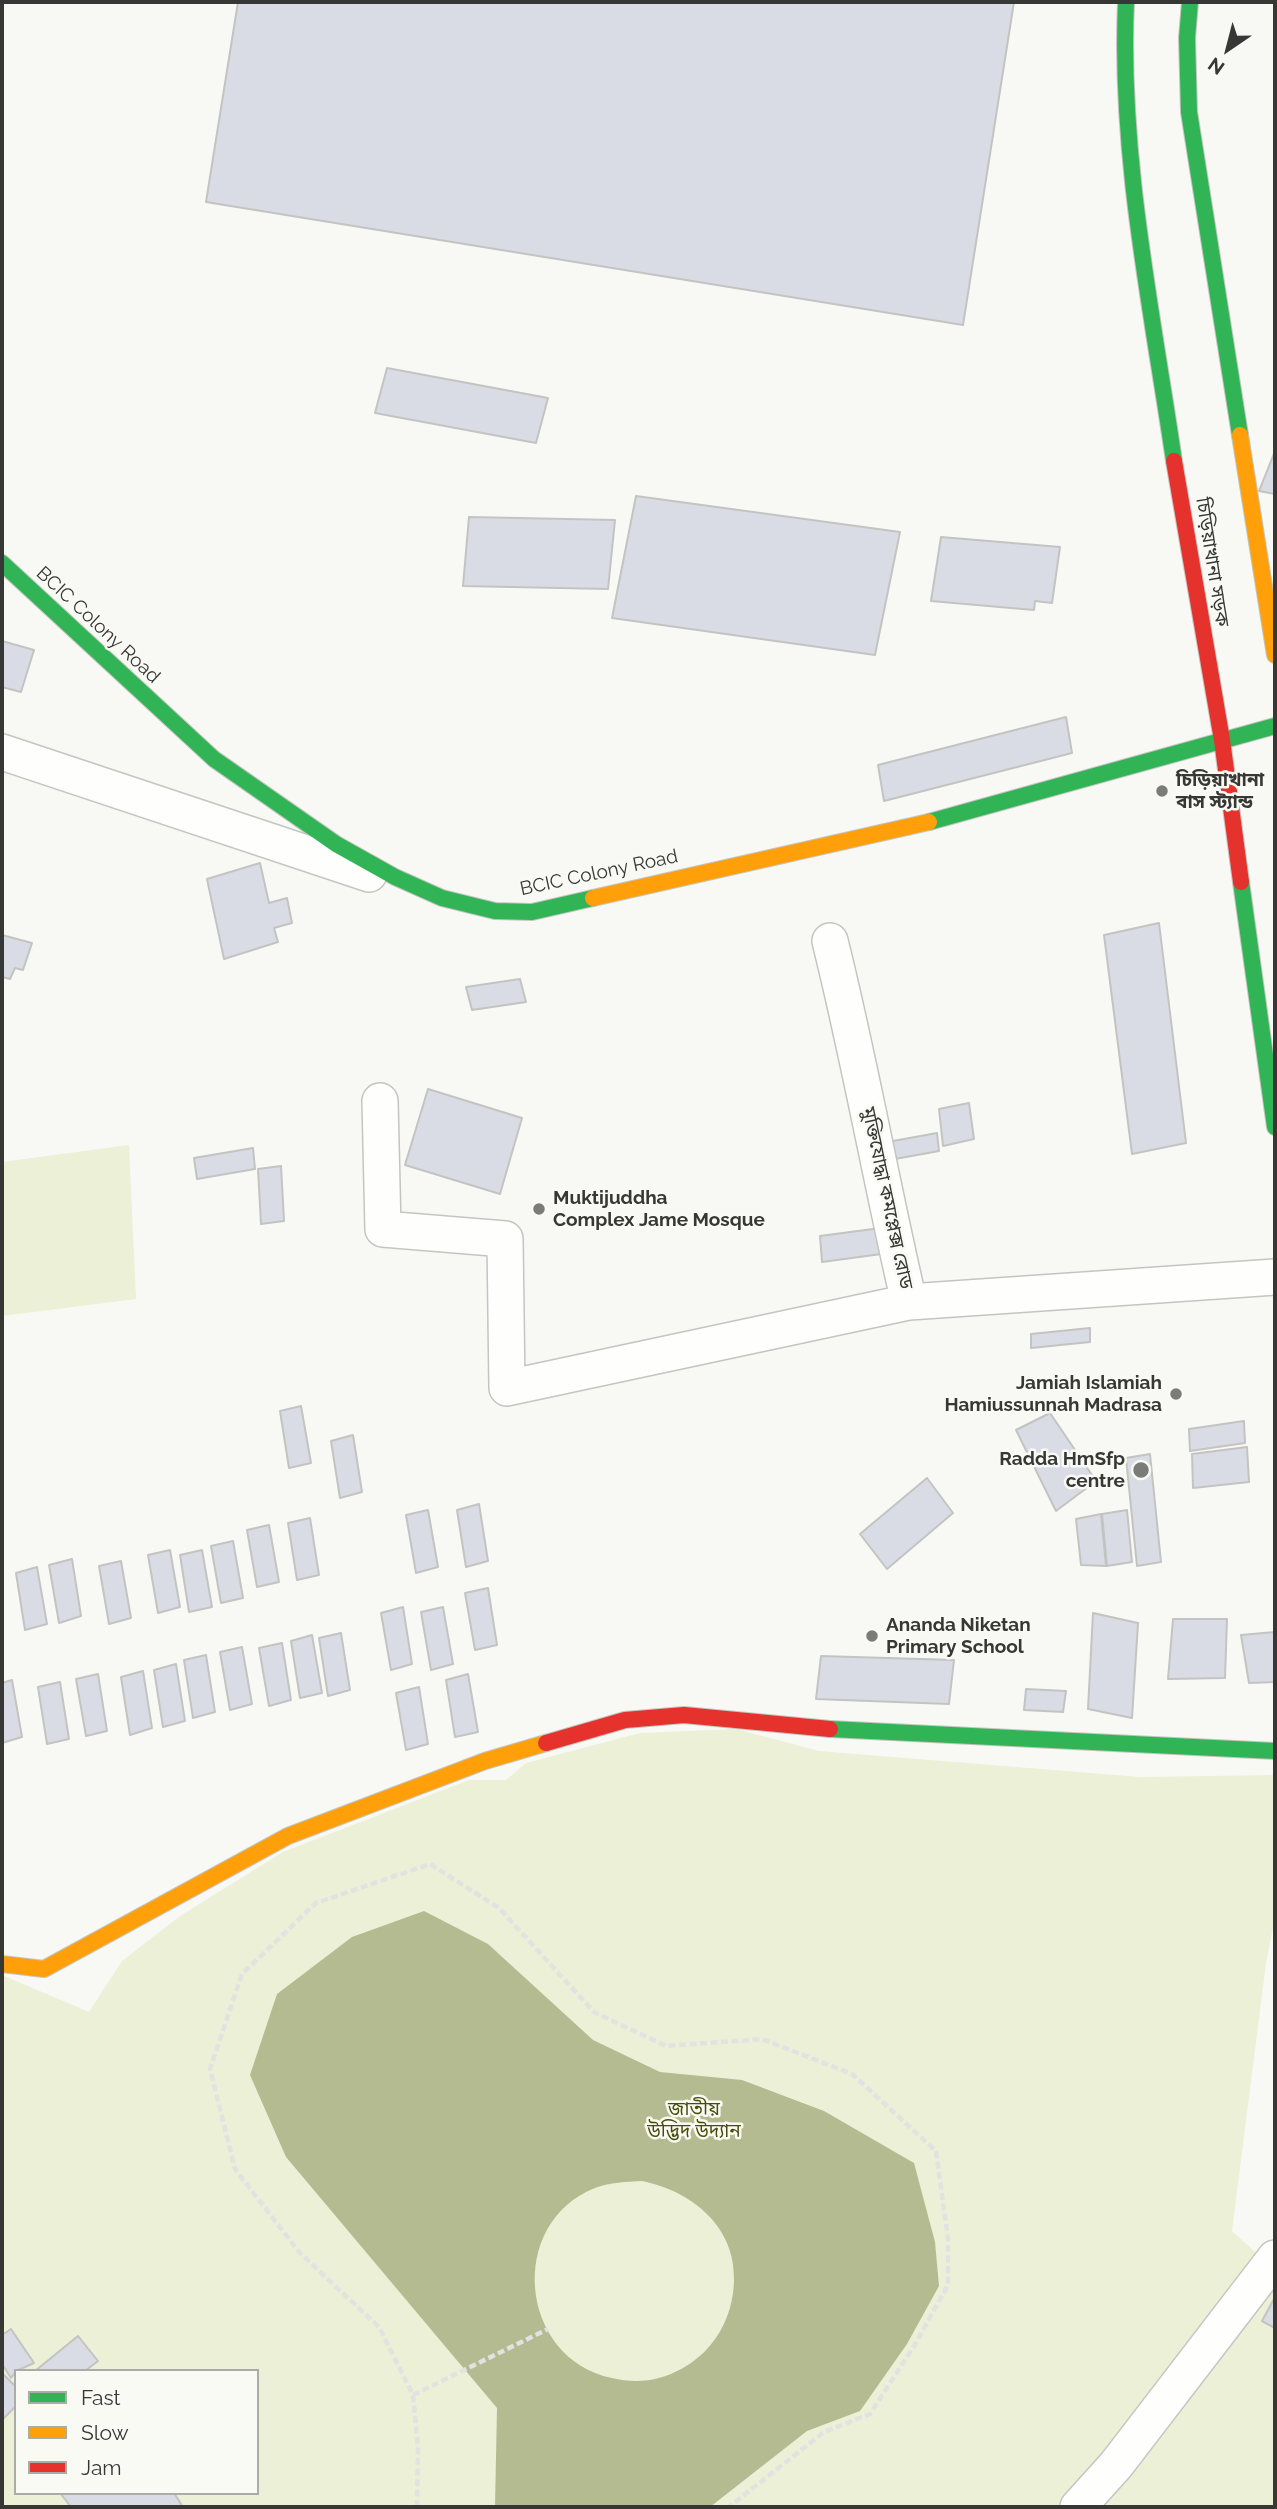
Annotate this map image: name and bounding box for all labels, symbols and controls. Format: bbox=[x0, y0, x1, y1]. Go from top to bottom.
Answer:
north arrow bbox=[1193, 14, 1263, 84]
text: N bbox=[1204, 53, 1228, 79]
street label: চিড়িয়াখানা সড়ক bbox=[1191, 496, 1233, 628]
street label: BCIC Colony Road bbox=[31, 562, 165, 688]
place label: চিড়িয়াখানা বাস স্ট্যান্ড bbox=[1176, 769, 1264, 813]
marker: চিড়িয়াখানা বাস স্ট্যান্ড bbox=[1154, 783, 1170, 799]
street label: BCIC Colony Road bbox=[518, 845, 680, 901]
street label: মুক্তিযোদ্ধা কমপ্লেক্স রোড bbox=[857, 1105, 917, 1291]
place label: Muktijuddha Complex Jame Mosque bbox=[553, 1187, 765, 1231]
marker: Muktijuddha Complex Jame Mosque bbox=[531, 1201, 547, 1217]
place label: Jamiah Islamiah Hamiussunnah Madrasa bbox=[944, 1372, 1162, 1416]
marker: Jamiah Islamiah Hamiussunnah Madrasa bbox=[1168, 1386, 1184, 1402]
place label: Radda HmSfp centre bbox=[999, 1448, 1125, 1492]
marker: Radda HmSfp centre bbox=[1131, 1460, 1151, 1480]
place label: Ananda Niketan Primary School bbox=[886, 1614, 1031, 1658]
marker: Ananda Niketan Primary School bbox=[864, 1628, 880, 1644]
park label: জাতীয় উদ্ভিদ উদ্যান bbox=[647, 2098, 741, 2142]
legend bbox=[14, 2369, 259, 2495]
text: Fast bbox=[81, 2385, 121, 2410]
text: Slow bbox=[81, 2420, 129, 2445]
text: Jam bbox=[81, 2455, 122, 2480]

